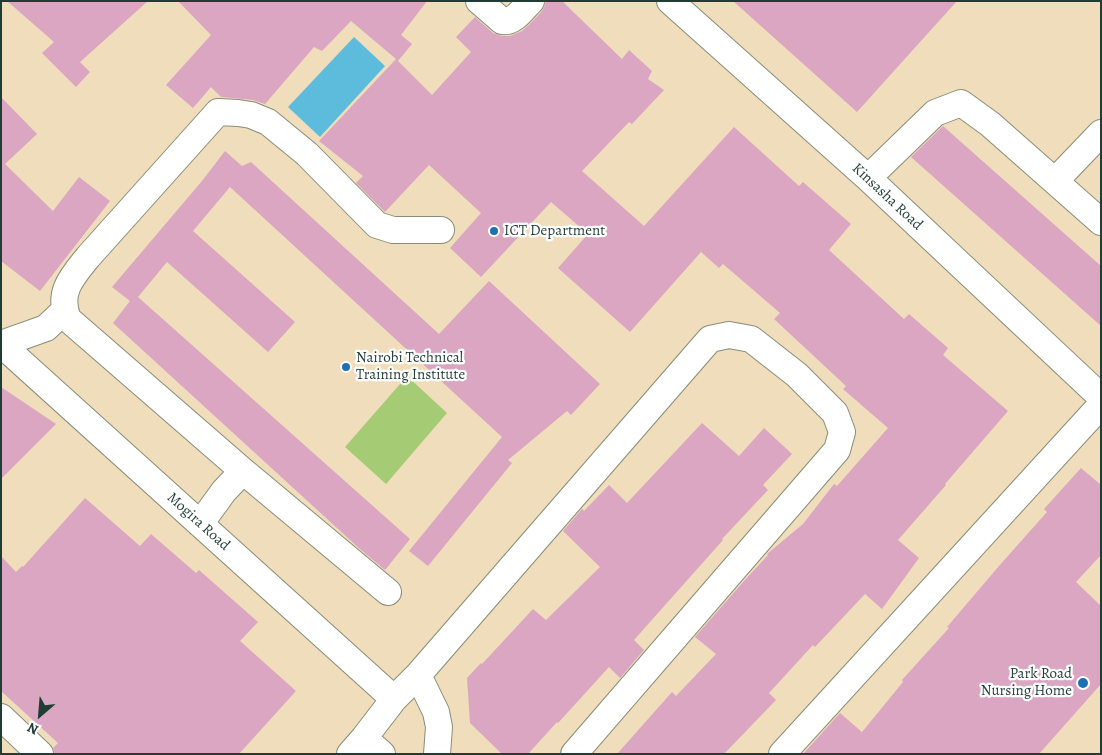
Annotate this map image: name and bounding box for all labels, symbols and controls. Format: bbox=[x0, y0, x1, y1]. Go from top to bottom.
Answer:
street label: Kinsasha Road bbox=[848, 160, 926, 234]
place label: ICT Department bbox=[504, 222, 605, 240]
marker: ICT Department bbox=[488, 225, 500, 237]
place label: Nairobi Technical Training Institute bbox=[356, 349, 465, 384]
marker: Nairobi Technical Training Institute bbox=[340, 361, 352, 373]
street label: Mogira Road bbox=[163, 489, 233, 555]
place label: Park Road Nursing Home bbox=[981, 665, 1072, 700]
marker: Park Road Nursing Home bbox=[1076, 676, 1090, 690]
north arrow bbox=[15, 690, 65, 740]
text: N bbox=[24, 718, 42, 740]

